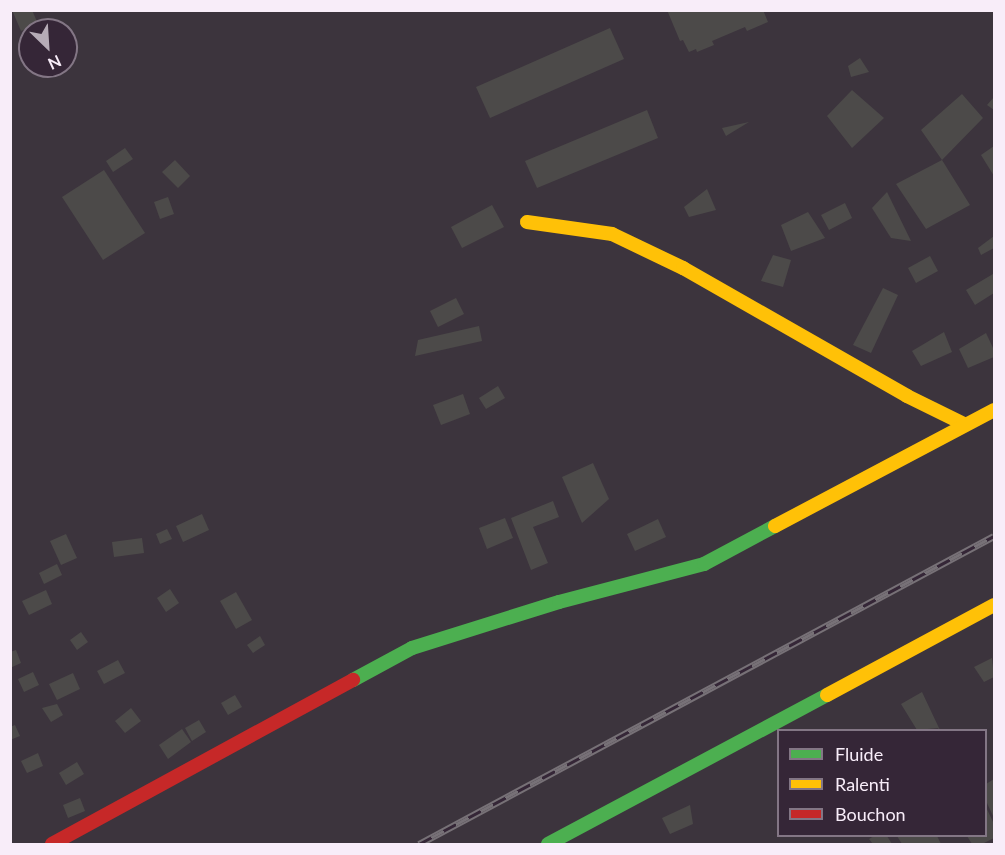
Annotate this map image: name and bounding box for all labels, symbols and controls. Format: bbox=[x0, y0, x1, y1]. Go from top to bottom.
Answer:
north arrow bbox=[18, 18, 78, 78]
text: N bbox=[45, 52, 65, 74]
legend bbox=[777, 729, 987, 837]
text: Fluide bbox=[835, 743, 883, 765]
text: Ralenti bbox=[835, 773, 890, 795]
text: Bouchon bbox=[835, 803, 906, 825]

